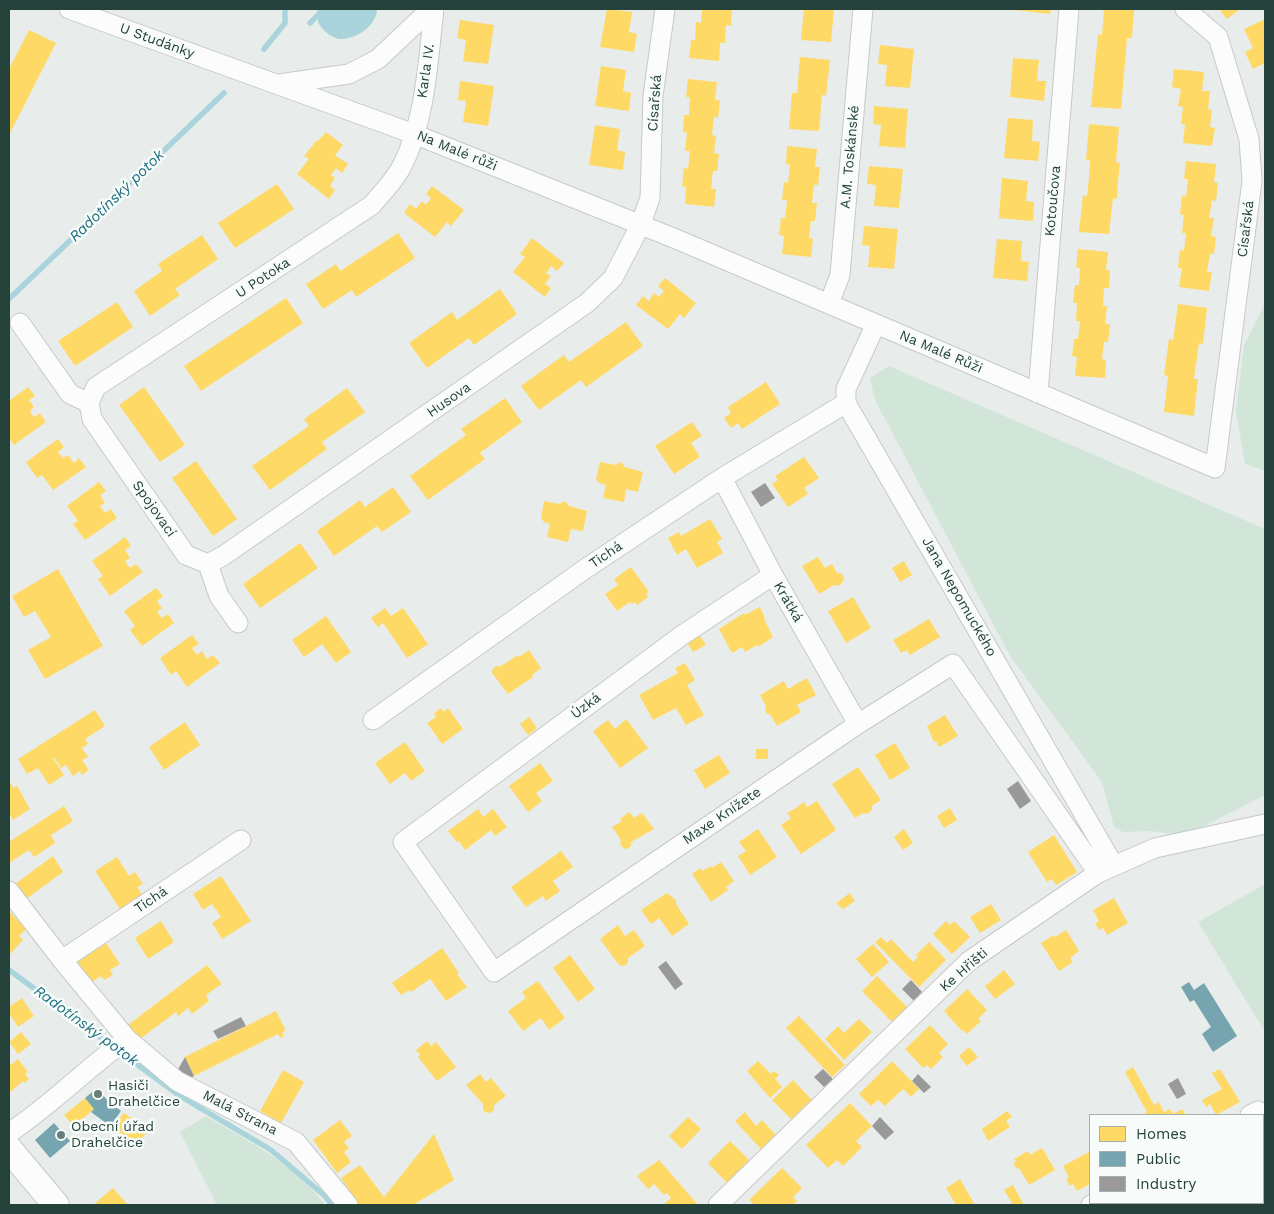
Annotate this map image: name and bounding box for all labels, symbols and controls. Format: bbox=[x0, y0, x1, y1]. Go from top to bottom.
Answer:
street label: U Studánky bbox=[117, 20, 197, 62]
street label: Karla IV. bbox=[414, 43, 438, 99]
street label: Císařská bbox=[645, 74, 665, 132]
street label: A.M. Toskánské bbox=[837, 105, 863, 209]
street label: Na Malé růži bbox=[414, 127, 500, 175]
water label: Radotínský potok bbox=[66, 146, 168, 246]
street label: Kotoučova bbox=[1042, 165, 1064, 237]
street label: Císařská bbox=[1234, 200, 1258, 258]
street label: U Potoka bbox=[233, 254, 293, 302]
street label: Na Malé Růži bbox=[897, 327, 985, 377]
street label: Husova bbox=[424, 379, 474, 421]
street label: Spojovací bbox=[129, 478, 179, 540]
street label: Jana Nepomuckého bbox=[918, 534, 1000, 660]
street label: Tichá bbox=[586, 538, 626, 572]
street label: Krátká bbox=[770, 579, 806, 625]
street label: Úzká bbox=[568, 689, 604, 723]
street label: Maxe Knížete bbox=[680, 784, 764, 848]
street label: Tichá bbox=[131, 883, 171, 917]
street label: Ke Hřišti bbox=[937, 945, 991, 995]
water label: Radotínský potok bbox=[30, 982, 142, 1070]
place label: Hasiči Drahelčice bbox=[108, 1078, 180, 1110]
street label: Malá Strana bbox=[200, 1087, 280, 1139]
marker: Hasiči Drahelčice bbox=[92, 1088, 104, 1100]
legend bbox=[1089, 1114, 1264, 1204]
place label: Obecní úřad Drahelčice bbox=[71, 1119, 154, 1152]
text: Homes bbox=[1136, 1125, 1187, 1143]
marker: Obecní úřad Drahelčice bbox=[55, 1129, 67, 1141]
text: Public bbox=[1136, 1150, 1181, 1168]
text: Industry bbox=[1136, 1175, 1196, 1193]

